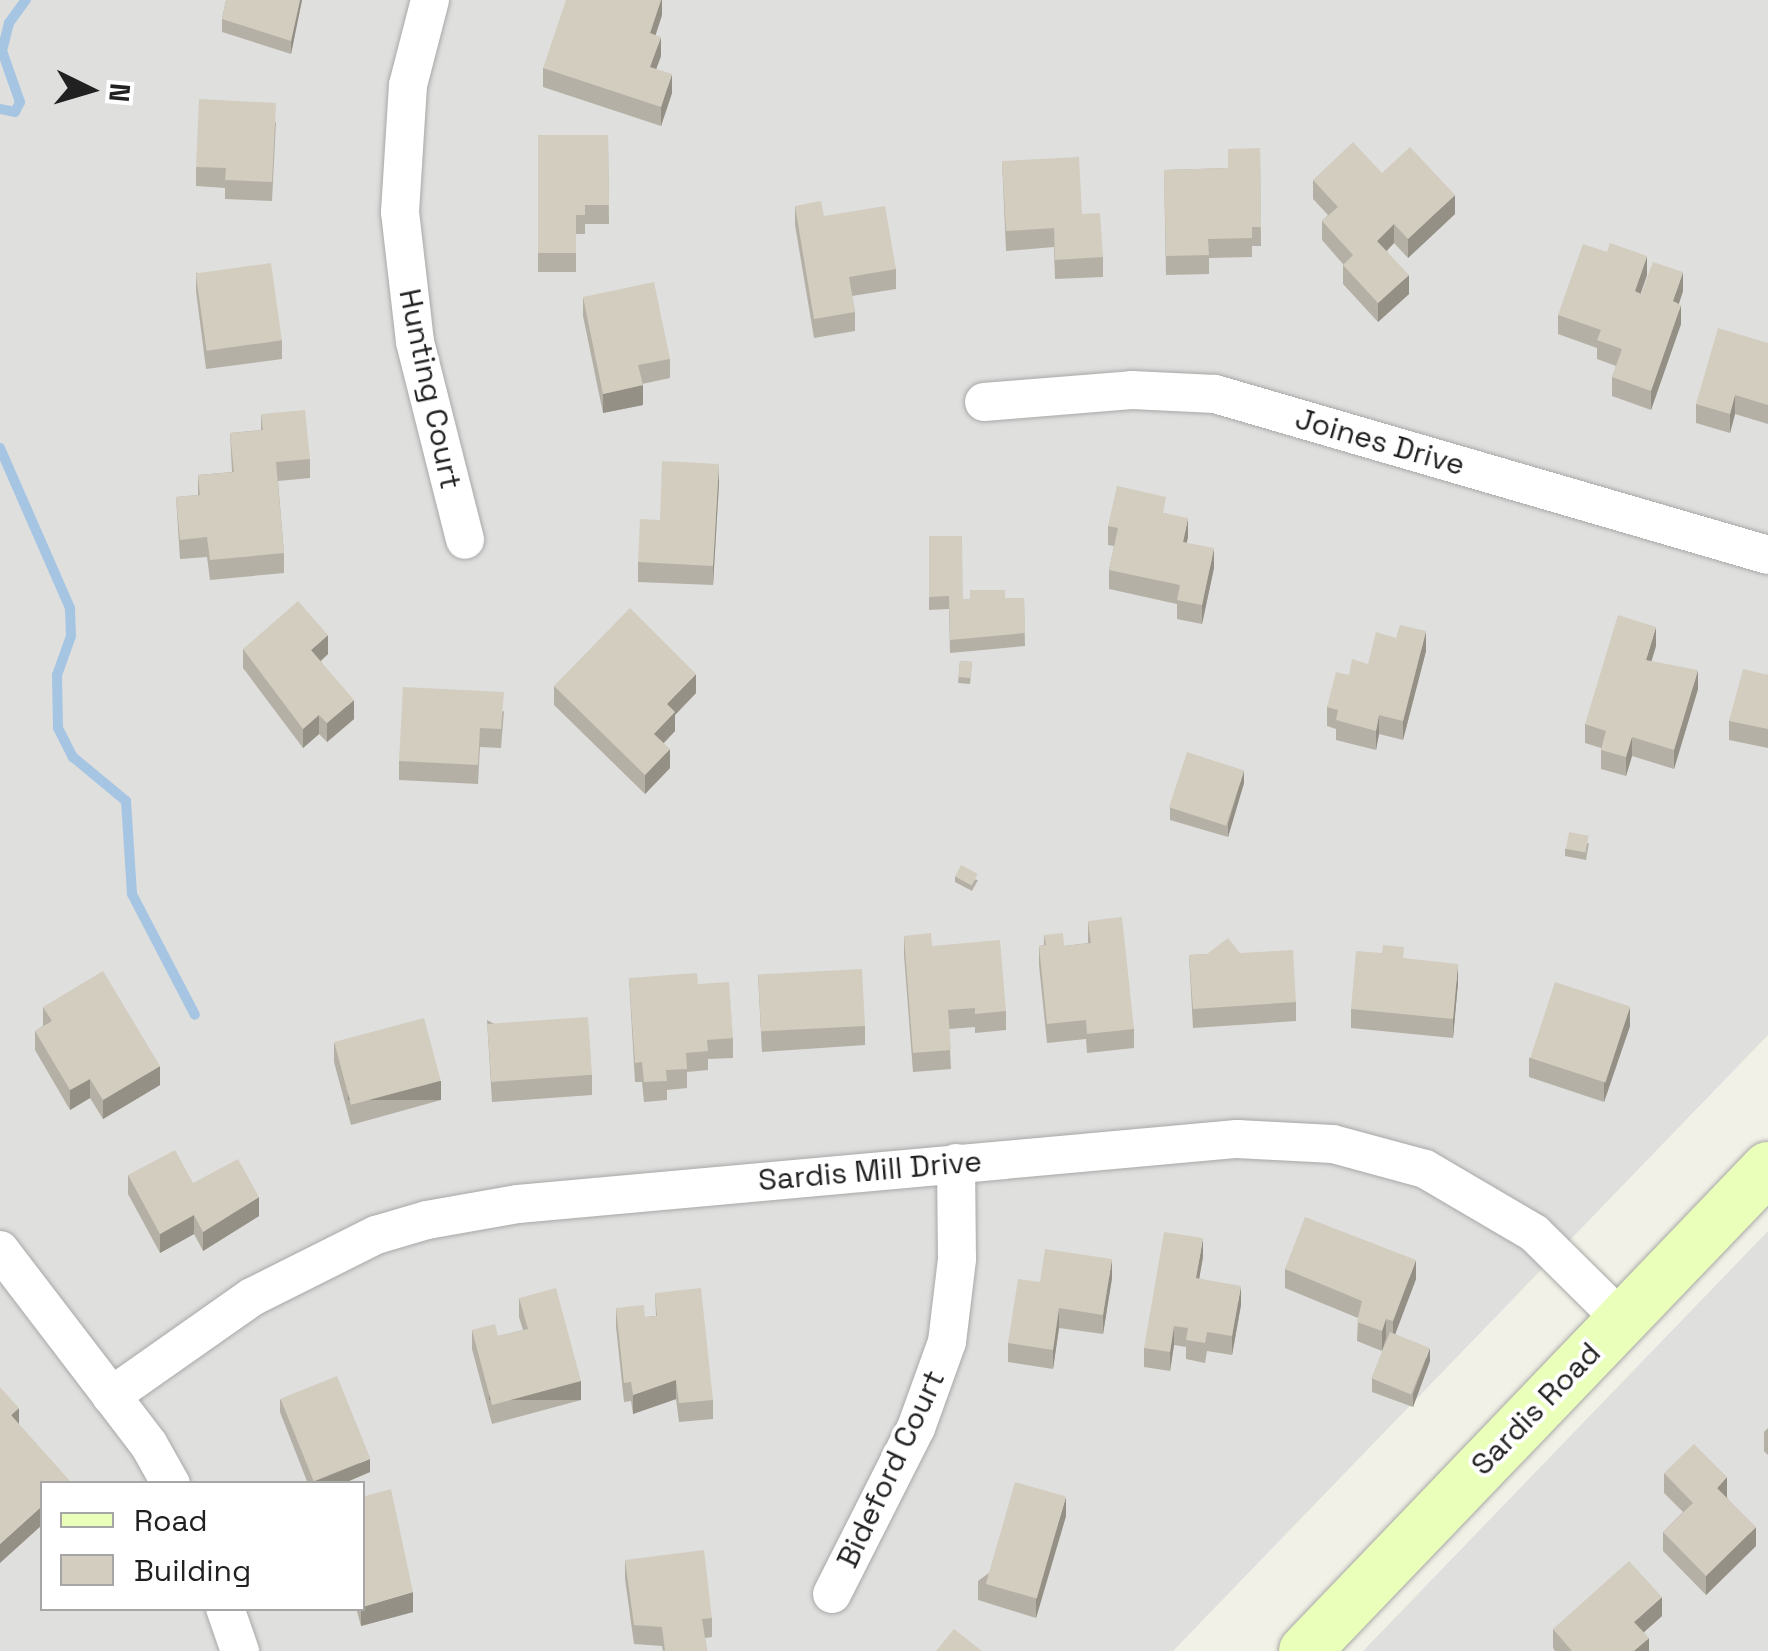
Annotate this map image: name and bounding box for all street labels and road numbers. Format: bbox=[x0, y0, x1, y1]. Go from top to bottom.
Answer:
street label: Hunting Court bbox=[391, 286, 469, 492]
street label: Joines Drive bbox=[1291, 401, 1469, 483]
street label: Sardis Mill Drive bbox=[757, 1143, 983, 1199]
street label: Sardis Road bbox=[1464, 1335, 1608, 1483]
street label: Bideford Court bbox=[830, 1364, 952, 1574]

